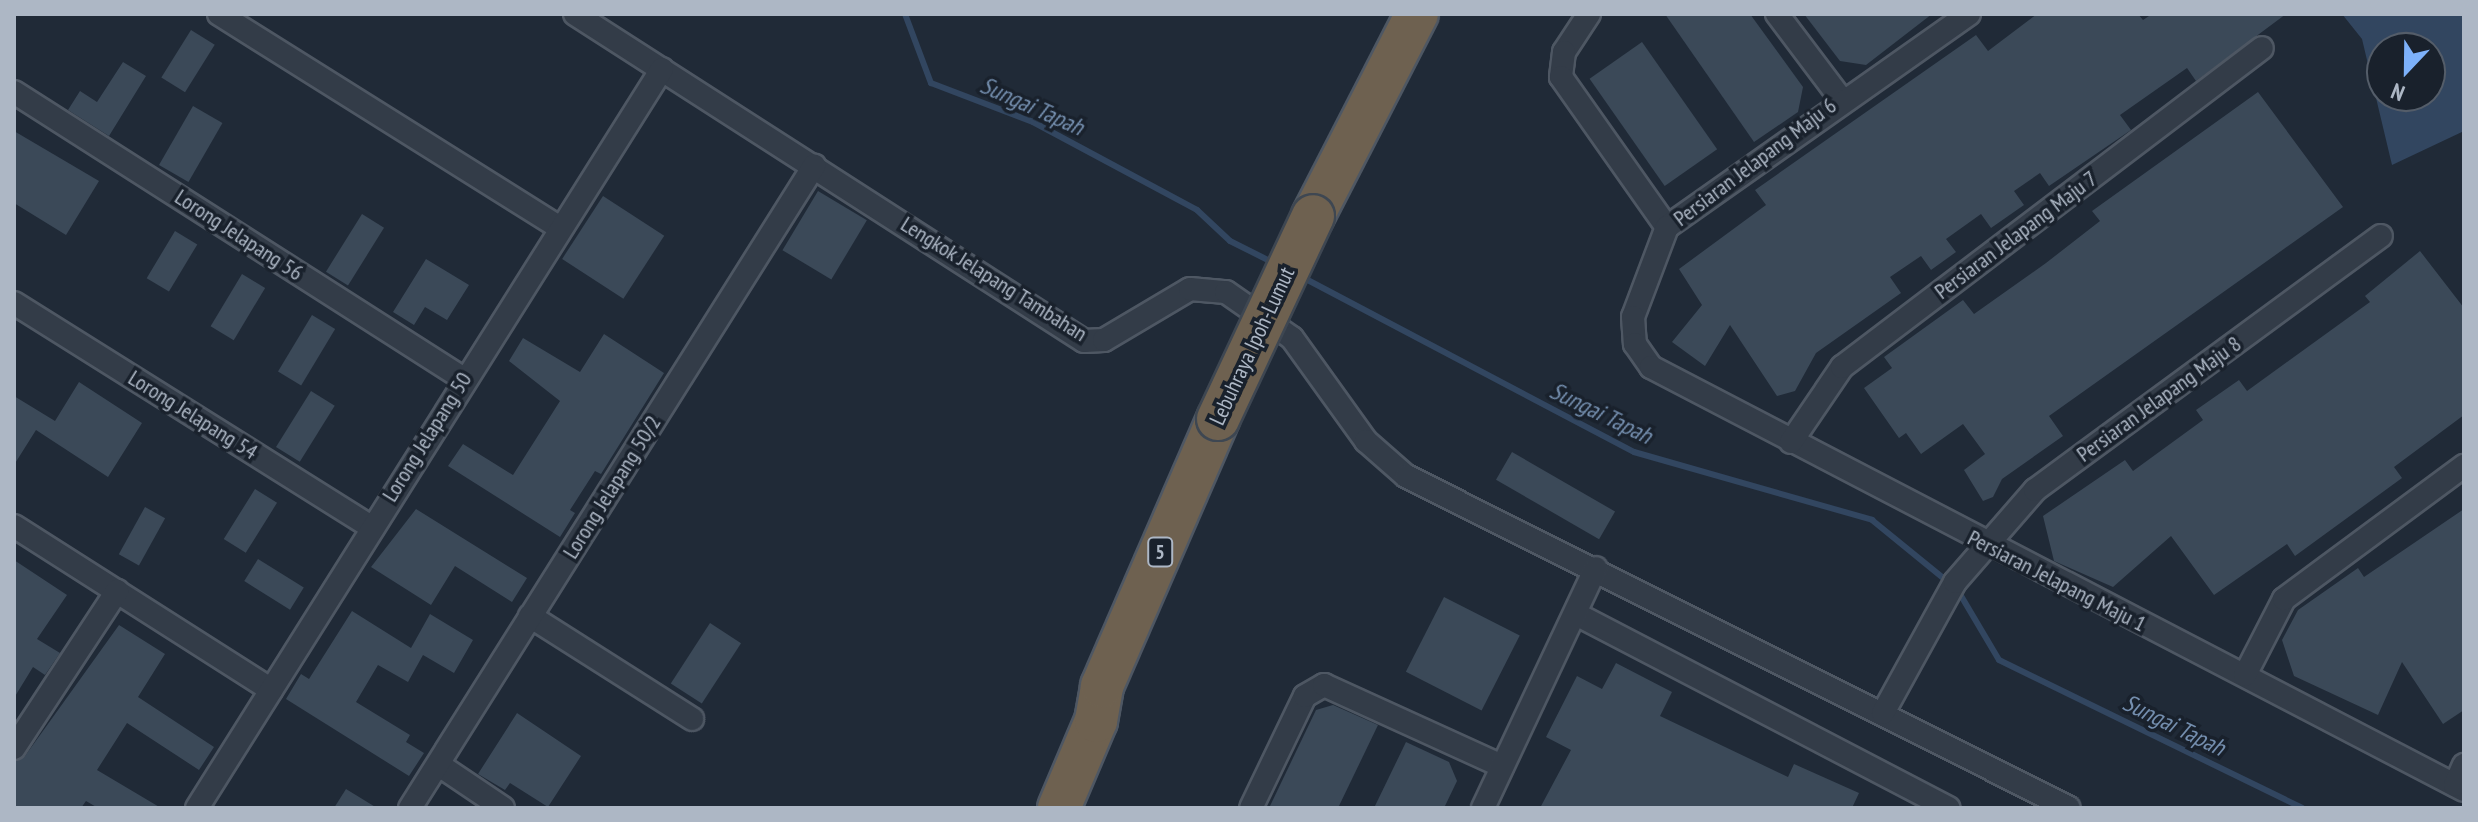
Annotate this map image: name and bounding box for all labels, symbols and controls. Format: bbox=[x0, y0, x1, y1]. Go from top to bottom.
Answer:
north arrow bbox=[2366, 32, 2446, 112]
water label: Sungai Tapah bbox=[976, 70, 1088, 142]
text: N bbox=[2387, 77, 2409, 108]
street label: Persiaran Jelapang Maju 6 bbox=[1669, 92, 1841, 232]
street label: Persiaran Jelapang Maju 7 bbox=[1930, 165, 2102, 305]
street label: Lorong Jelapang 56 bbox=[170, 184, 308, 286]
street label: Lengkok Jelapang Tambahan bbox=[896, 211, 1092, 347]
street label: Lebuhraya Ipoh-Lumut bbox=[1204, 263, 1300, 429]
street label: Persiaran Jelapang Maju 8 bbox=[2072, 331, 2246, 467]
street label: Lorong Jelapang 54 bbox=[124, 365, 262, 465]
street label: Lorong Jelapang 50 bbox=[377, 368, 477, 506]
water label: Sungai Tapah bbox=[1545, 376, 1657, 450]
street label: Lorong Jelapang 50/2 bbox=[557, 411, 667, 563]
street label: Persiaran Jelapang Maju 1 bbox=[1963, 525, 2151, 637]
road number: 5 bbox=[1146, 536, 1174, 568]
water label: Sungai Tapah bbox=[2118, 688, 2230, 762]

